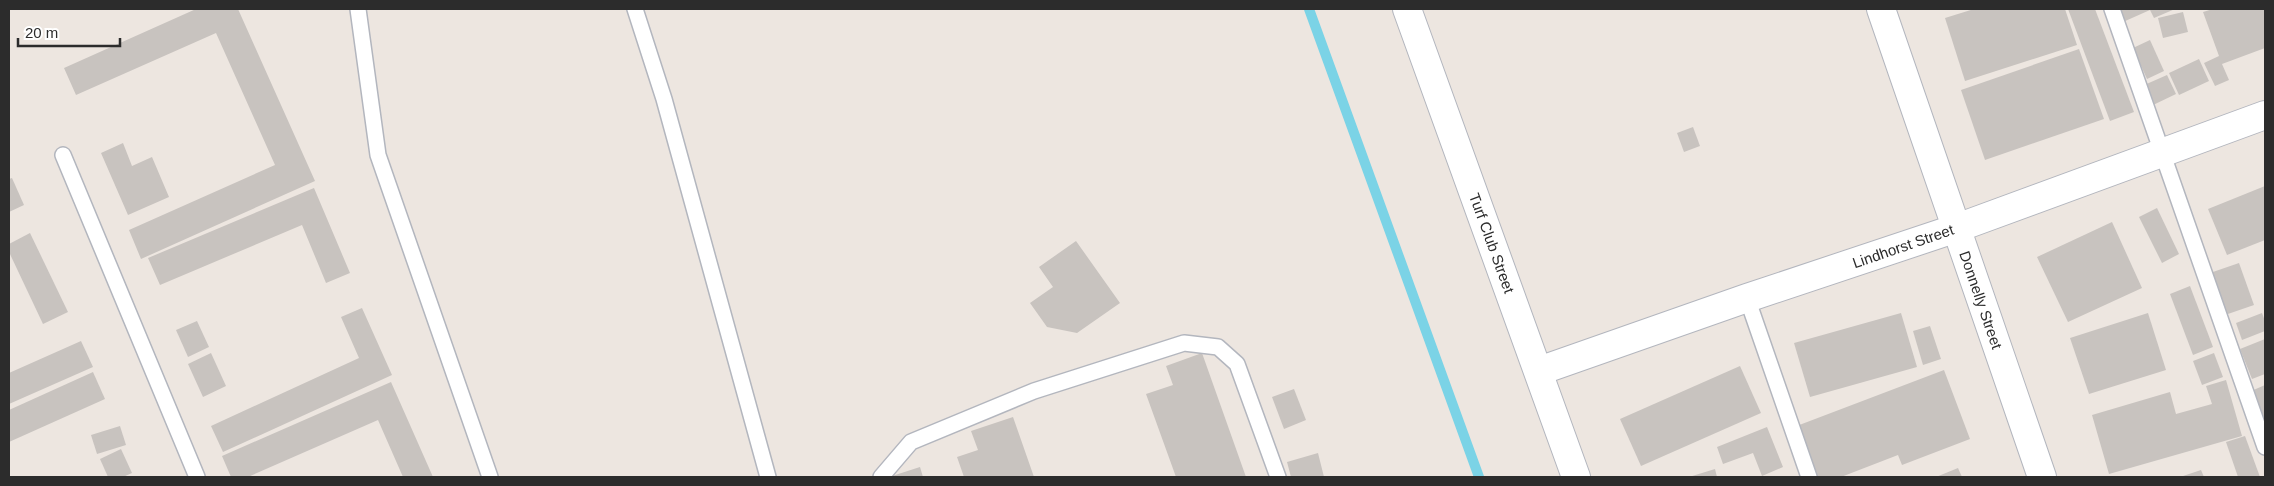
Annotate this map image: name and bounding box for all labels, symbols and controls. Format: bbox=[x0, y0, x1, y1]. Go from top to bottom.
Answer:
scale bar bbox=[18, 15, 120, 47]
text: 20 m bbox=[25, 24, 58, 41]
street label: Turf Club Street bbox=[1466, 191, 1518, 296]
street label: Lindhorst Street bbox=[1850, 220, 1957, 271]
street label: Donnelly Street bbox=[1956, 249, 2006, 352]

